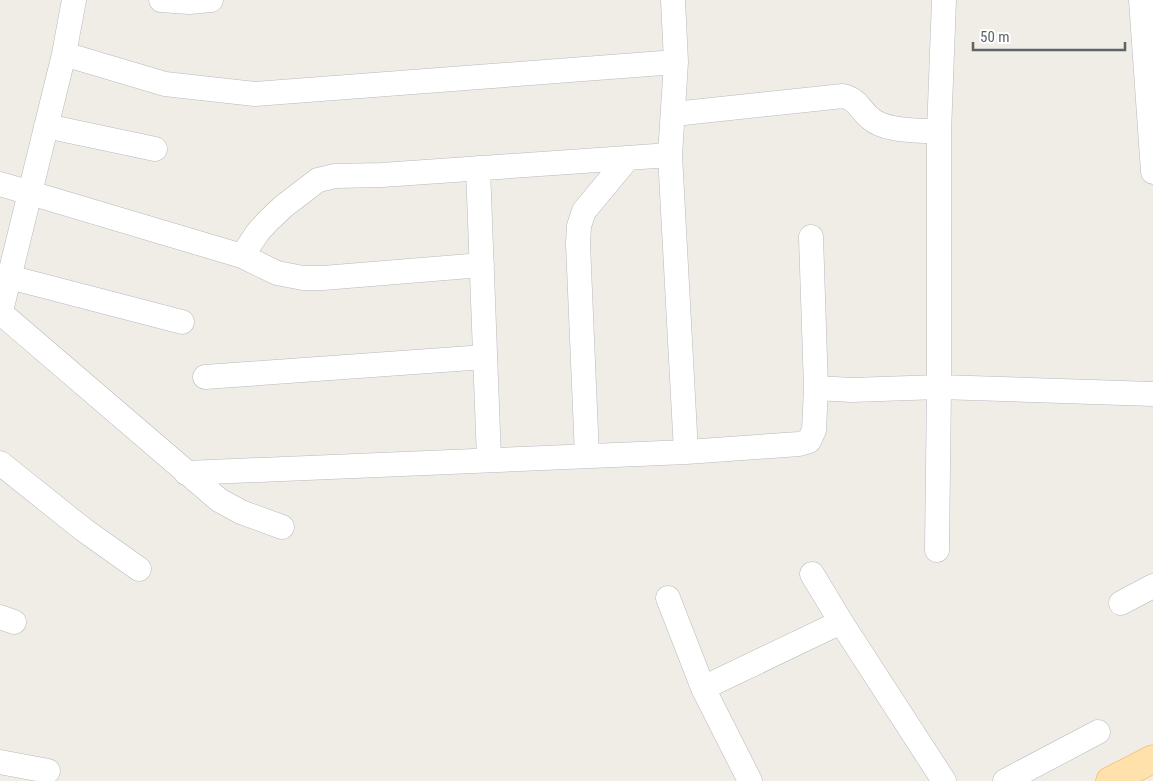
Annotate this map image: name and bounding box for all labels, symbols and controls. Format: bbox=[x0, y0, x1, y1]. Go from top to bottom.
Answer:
scale bar bbox=[973, 20, 1126, 52]
text: 50 m bbox=[980, 28, 1010, 46]

